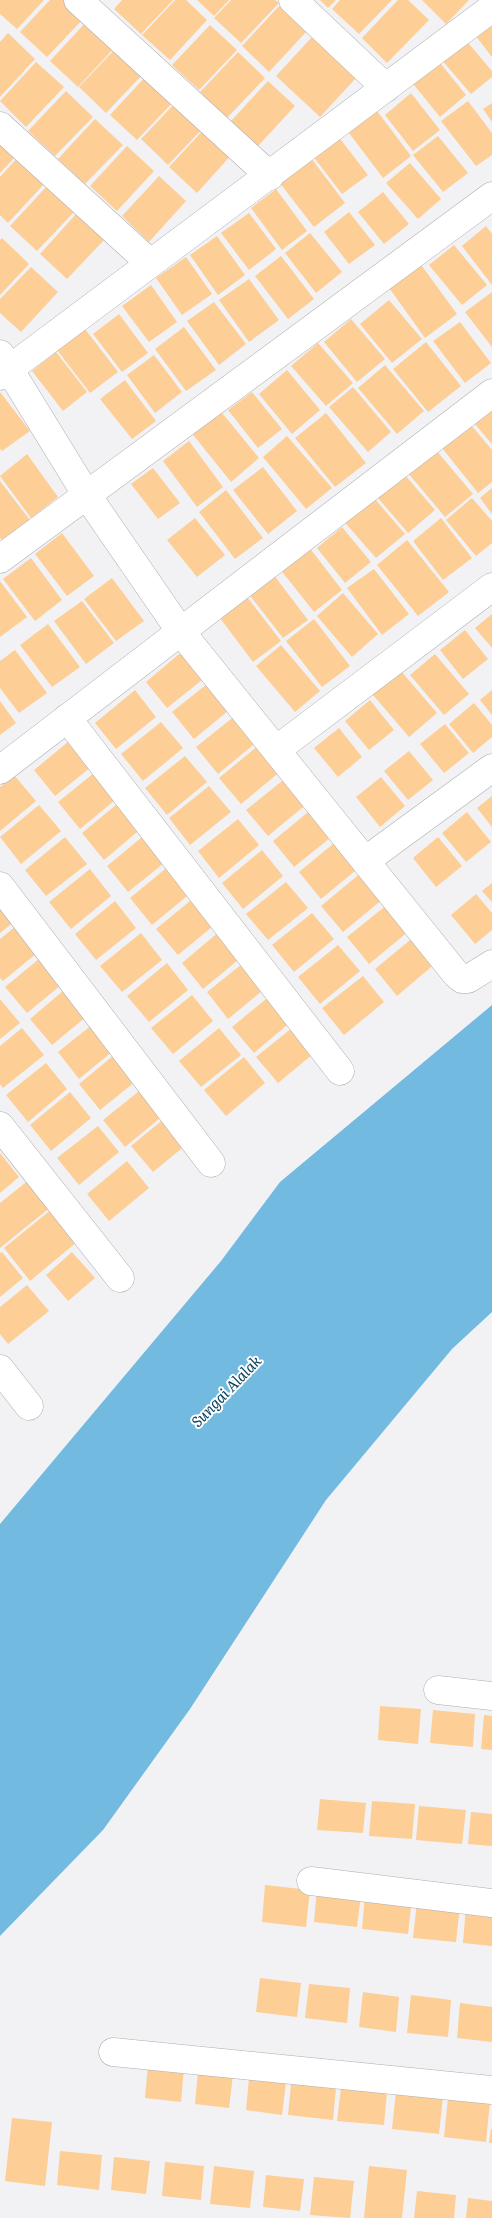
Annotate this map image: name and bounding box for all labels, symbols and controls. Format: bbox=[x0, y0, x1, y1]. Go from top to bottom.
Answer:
water label: Sungai Alalak bbox=[188, 1353, 266, 1431]

